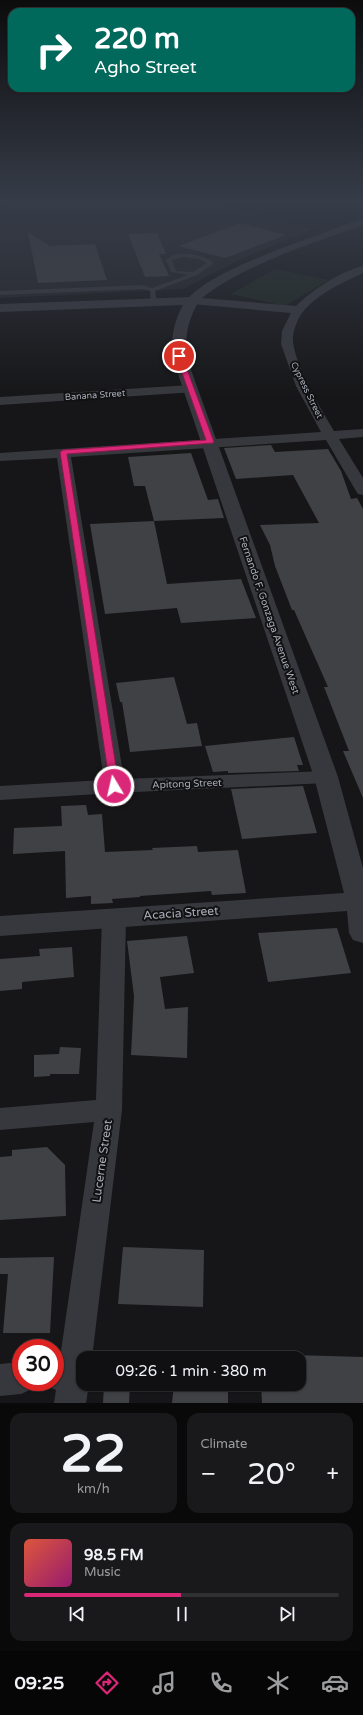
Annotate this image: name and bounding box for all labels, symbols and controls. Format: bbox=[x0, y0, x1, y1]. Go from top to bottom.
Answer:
text: 220 m bbox=[94, 22, 180, 56]
icon: right bbox=[28, 24, 80, 76]
text: Agho Street bbox=[94, 56, 197, 78]
pin bbox=[162, 339, 196, 373]
icon: arrive bbox=[168, 345, 190, 367]
street label: Cypress Street bbox=[288, 360, 325, 421]
street label: Banana Street bbox=[65, 388, 126, 403]
street label: Fernando F. Gonzaga Avenue West bbox=[236, 535, 302, 696]
position arrow bbox=[93, 765, 135, 807]
street label: Apitong Street bbox=[152, 777, 222, 791]
street label: Acacia Street bbox=[143, 903, 220, 923]
street label: Lucerne Street bbox=[89, 1118, 115, 1203]
speed limit sign: 30 bbox=[12, 1339, 64, 1391]
text: 09:26 · 1 min · 380 m bbox=[116, 1362, 266, 1380]
text: 22 bbox=[61, 1423, 126, 1486]
text: Climate bbox=[201, 1436, 247, 1452]
text: 20° bbox=[247, 1456, 296, 1493]
text: − bbox=[201, 1461, 216, 1487]
text: + bbox=[327, 1461, 339, 1487]
text: km/h bbox=[77, 1481, 110, 1497]
text: 98.5 FM bbox=[84, 1546, 144, 1564]
text: Music bbox=[84, 1564, 121, 1580]
icon: previous bbox=[66, 1603, 88, 1625]
icon: pause bbox=[171, 1603, 193, 1625]
icon: next bbox=[276, 1603, 298, 1625]
icon: directions bbox=[93, 1669, 121, 1697]
icon: music bbox=[150, 1669, 178, 1697]
icon: phone bbox=[207, 1669, 235, 1697]
icon: climate bbox=[264, 1669, 292, 1697]
icon: car bbox=[321, 1669, 349, 1697]
text: 09:25 bbox=[14, 1672, 64, 1694]

